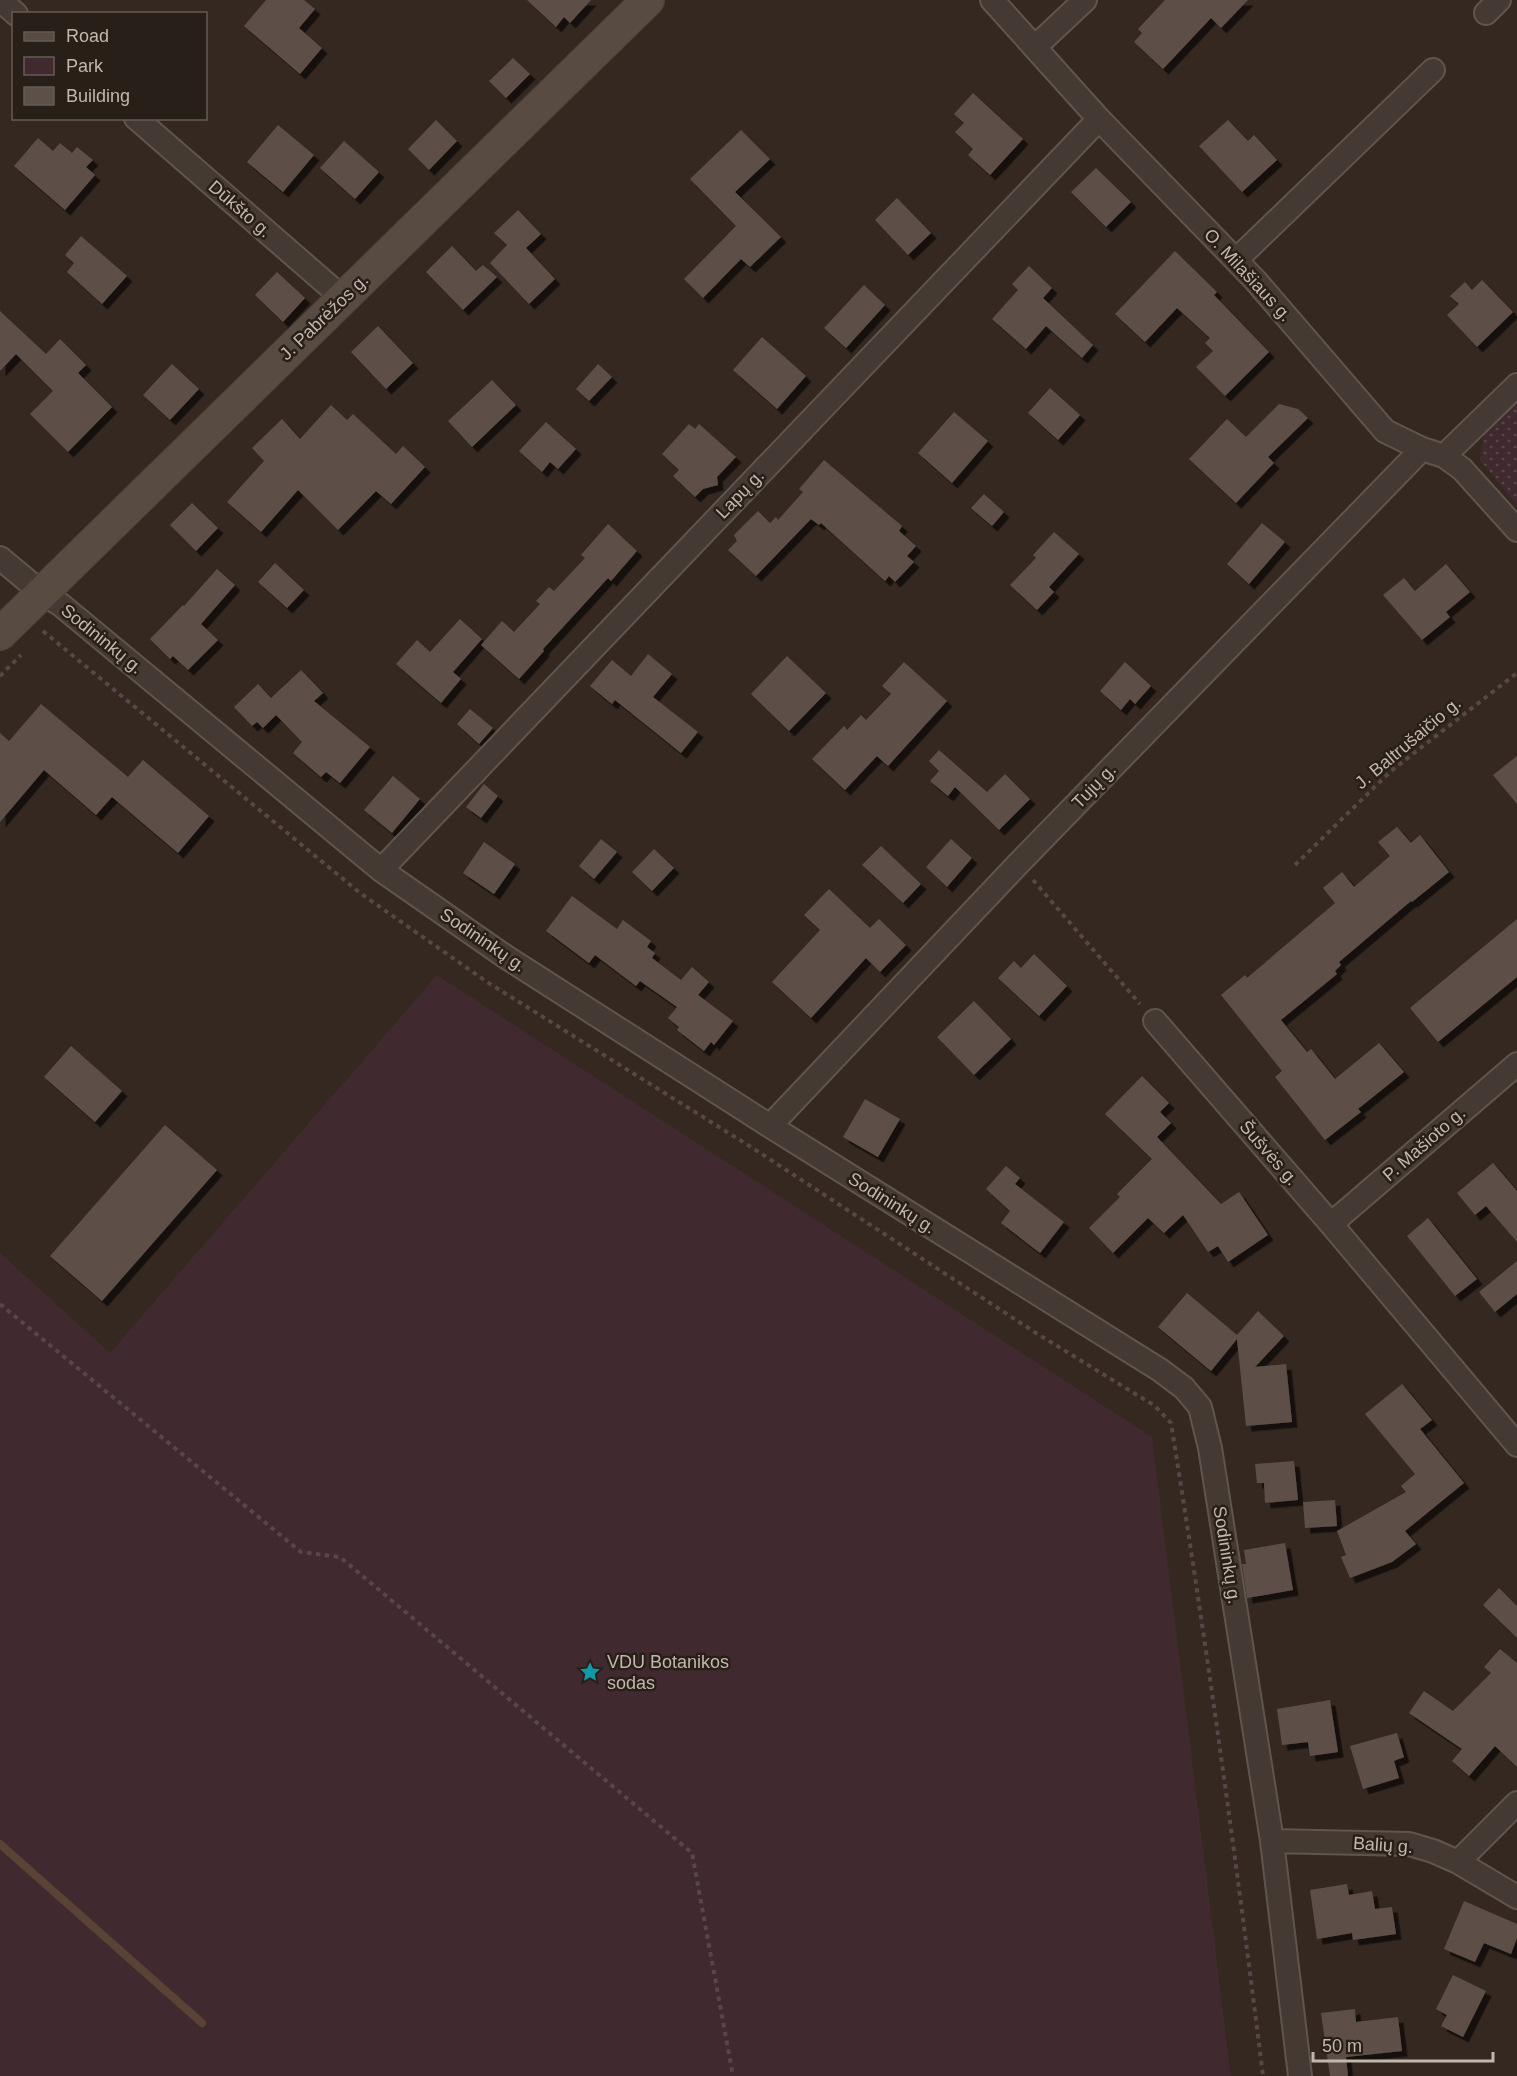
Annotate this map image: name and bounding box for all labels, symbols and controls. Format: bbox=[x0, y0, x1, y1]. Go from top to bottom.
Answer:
legend bbox=[12, 12, 207, 120]
text: Road bbox=[66, 26, 109, 46]
text: Park bbox=[66, 56, 104, 76]
text: Building bbox=[66, 86, 130, 106]
street label: Dūkšto g. bbox=[205, 177, 275, 241]
street label: O. Milašiaus g. bbox=[1200, 225, 1296, 325]
street label: J. Pabrėžos g. bbox=[276, 270, 372, 364]
street label: Lapų g. bbox=[712, 465, 768, 523]
street label: Sodininkų g. bbox=[57, 600, 147, 678]
street label: J. Baltrušaičio g. bbox=[1351, 693, 1465, 793]
street label: Tujų g. bbox=[1068, 759, 1120, 813]
street label: Sodininkų g. bbox=[436, 904, 530, 976]
street label: P. Mašioto g. bbox=[1379, 1103, 1469, 1185]
street label: Šušvės g. bbox=[1236, 1116, 1303, 1189]
street label: Sodininkų g. bbox=[845, 1168, 939, 1238]
street label: Sodininkų g. bbox=[1209, 1505, 1245, 1605]
place label: VDU Botanikos sodas bbox=[607, 1652, 729, 1693]
place icon: VDU Botanikos sodas bbox=[578, 1660, 602, 1684]
street label: Balių g. bbox=[1352, 1833, 1414, 1857]
scale bar bbox=[1313, 2025, 1493, 2063]
text: 50 m bbox=[1322, 2036, 1362, 2056]

